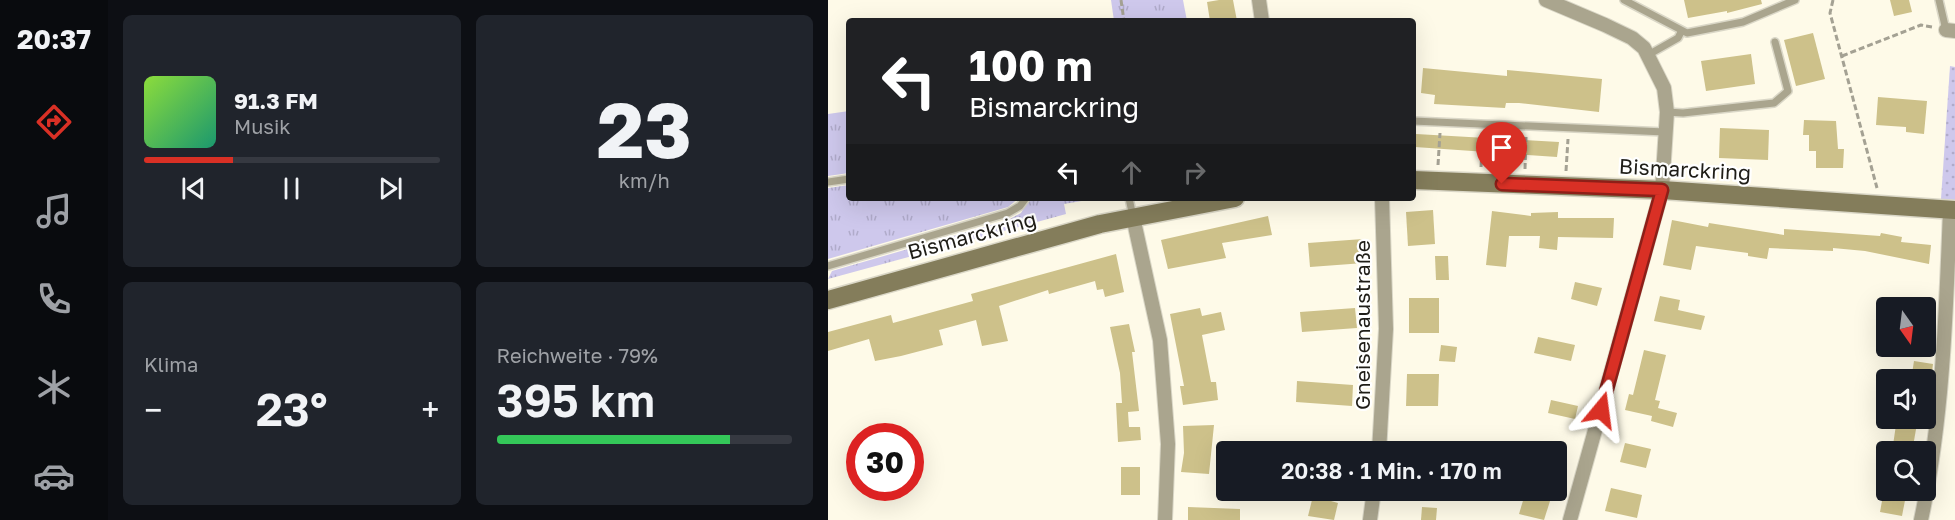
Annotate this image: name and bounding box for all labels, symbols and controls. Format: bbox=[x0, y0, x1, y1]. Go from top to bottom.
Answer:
text: 20:37 bbox=[17, 23, 91, 55]
text: 100 m bbox=[969, 40, 1092, 90]
icon: left bbox=[870, 42, 948, 120]
text: 23 bbox=[597, 82, 692, 175]
text: 91.3 FM bbox=[234, 87, 318, 114]
text: Bismarckring bbox=[969, 91, 1139, 123]
icon: directions bbox=[33, 101, 75, 143]
text: Musik bbox=[234, 114, 291, 138]
pin bbox=[1476, 122, 1527, 184]
icon: arrive bbox=[1485, 131, 1518, 164]
street label: Bismarckring bbox=[1618, 153, 1752, 185]
icon: left bbox=[1052, 156, 1085, 189]
icon: ahead bbox=[1115, 156, 1148, 189]
icon: right bbox=[1178, 156, 1211, 189]
text: km/h bbox=[619, 168, 670, 192]
icon: previous bbox=[177, 172, 210, 205]
icon: pause bbox=[275, 172, 308, 205]
icon: next bbox=[374, 172, 407, 205]
icon: music bbox=[33, 190, 75, 232]
street label: Bismarckring bbox=[905, 205, 1039, 265]
street label: Gneisenaustraße bbox=[1349, 240, 1375, 410]
icon: phone bbox=[33, 278, 75, 320]
north arrow bbox=[1876, 297, 1936, 357]
map controls bbox=[1876, 297, 1936, 501]
text: Reichweite · 79% bbox=[497, 343, 658, 367]
text: Klima bbox=[144, 352, 198, 376]
icon: climate bbox=[33, 366, 75, 408]
button: sound bbox=[1876, 369, 1936, 429]
text: 395 km bbox=[497, 373, 655, 427]
position arrow bbox=[1569, 378, 1633, 442]
text: 23° bbox=[256, 382, 328, 436]
text: − bbox=[144, 390, 162, 429]
text: + bbox=[421, 390, 440, 429]
speed limit sign: 30 bbox=[846, 423, 924, 501]
button: search bbox=[1876, 441, 1936, 501]
icon: car bbox=[33, 455, 75, 497]
text: 20:38 · 1 Min. · 170 m bbox=[1281, 457, 1502, 484]

